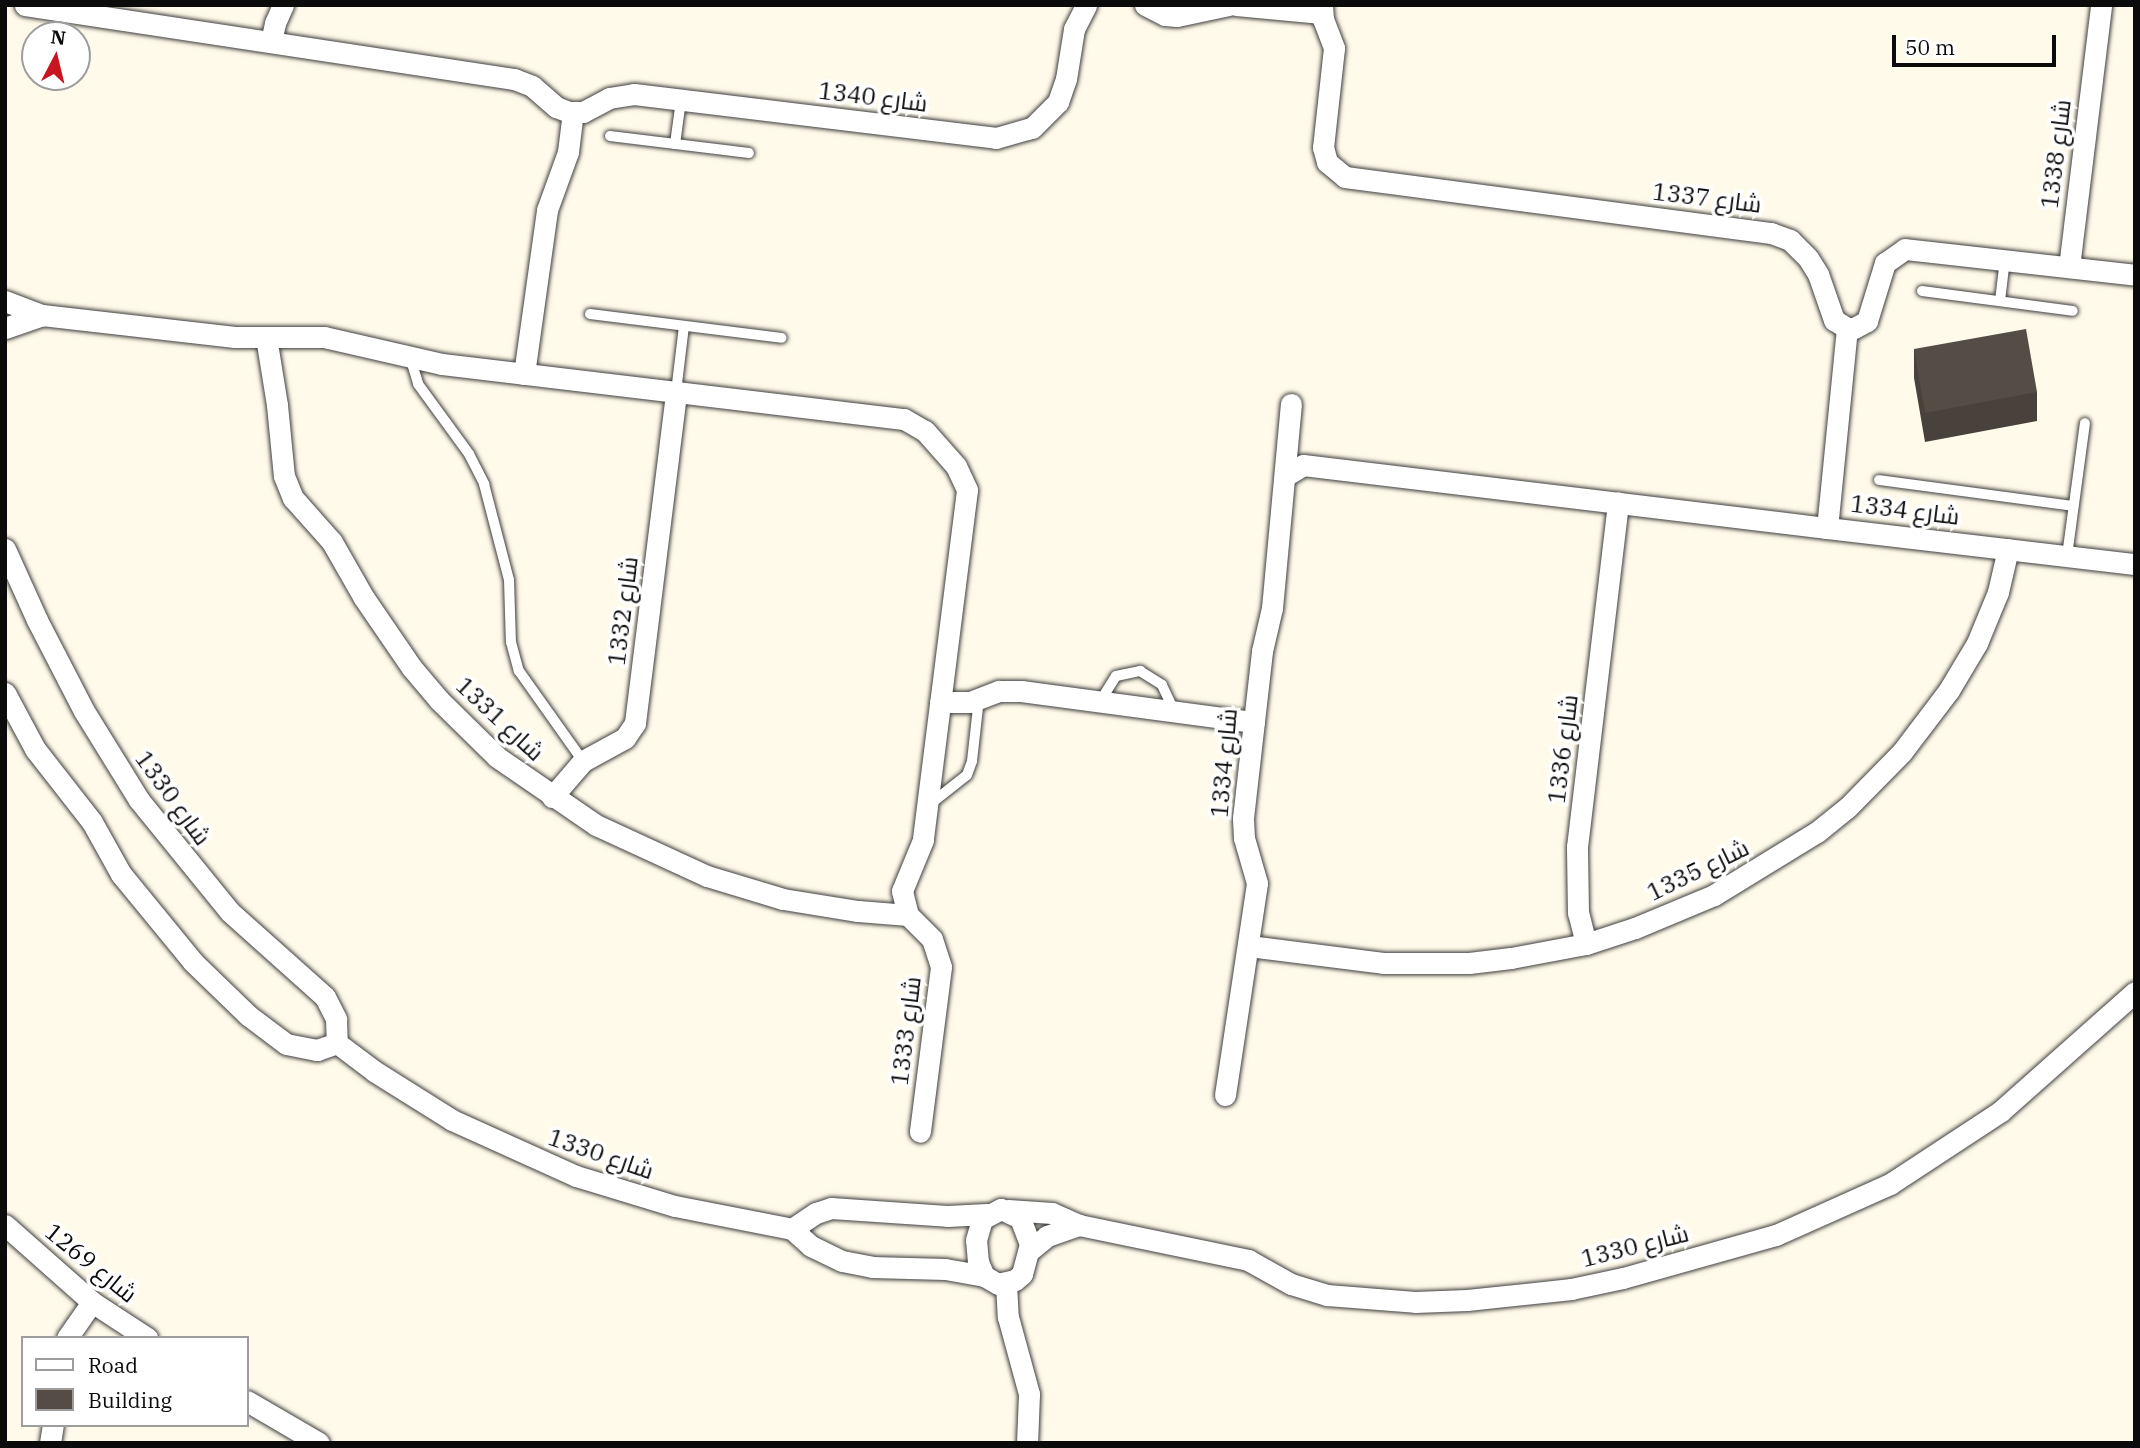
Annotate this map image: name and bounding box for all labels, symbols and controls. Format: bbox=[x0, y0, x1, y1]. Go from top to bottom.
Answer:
north arrow bbox=[21, 21, 91, 91]
scale bar bbox=[1895, 21, 2060, 65]
text: N bbox=[49, 24, 67, 50]
text: 50 m bbox=[1905, 33, 1955, 61]
street label: شارع 1340 bbox=[817, 76, 929, 118]
street label: شارع 1338 bbox=[2035, 98, 2077, 210]
street label: شارع 1337 bbox=[1651, 177, 1763, 219]
street label: شارع 1334 bbox=[1849, 489, 1961, 531]
street label: شارع 1332 bbox=[602, 555, 644, 667]
street label: شارع 1331 bbox=[450, 671, 550, 767]
street label: شارع 1336 bbox=[1542, 693, 1584, 805]
street label: شارع 1334 bbox=[1205, 707, 1243, 819]
street label: شارع 1330 bbox=[129, 745, 217, 851]
street label: شارع 1335 bbox=[1642, 833, 1754, 907]
street label: شارع 1333 bbox=[885, 975, 927, 1087]
street label: شارع 1330 bbox=[544, 1123, 658, 1185]
street label: شارع 1269 bbox=[39, 1217, 143, 1309]
street label: شارع 1330 bbox=[1578, 1219, 1692, 1273]
legend bbox=[21, 1336, 248, 1427]
text: Road bbox=[88, 1351, 138, 1379]
text: Building bbox=[88, 1386, 172, 1414]

